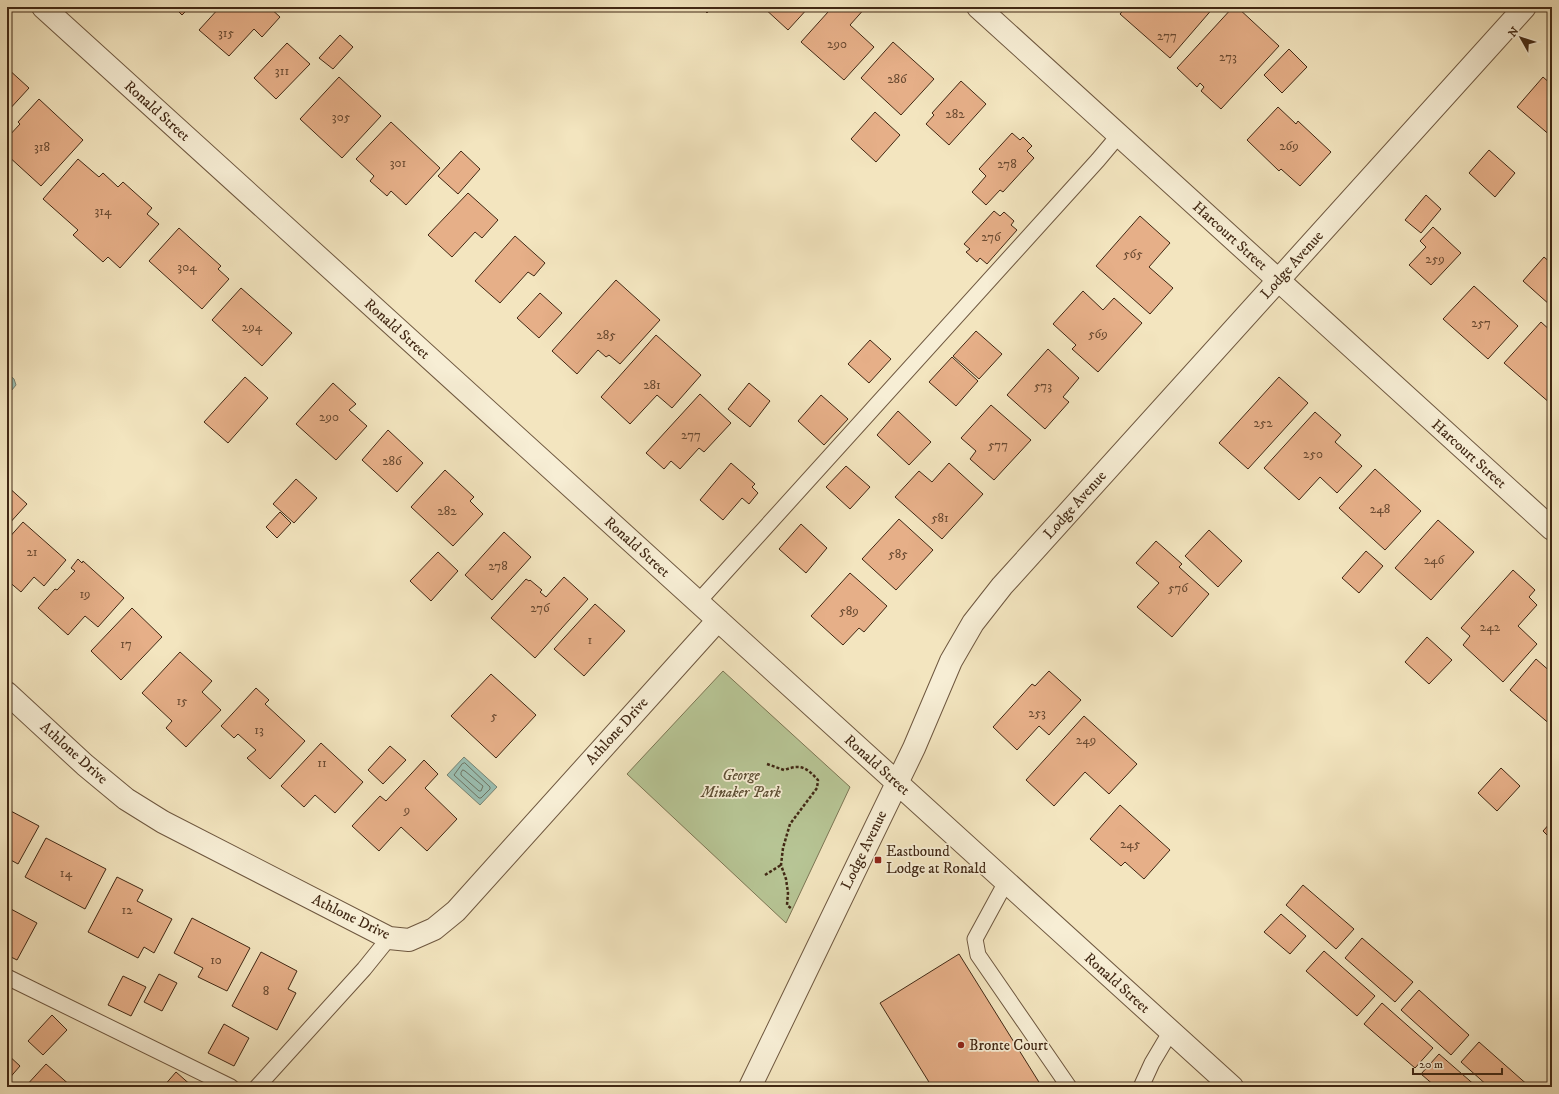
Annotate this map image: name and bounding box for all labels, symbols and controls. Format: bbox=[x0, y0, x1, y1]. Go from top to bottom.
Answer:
north arrow bbox=[1501, 18, 1541, 58]
text: N bbox=[1506, 24, 1522, 40]
house number: 315 bbox=[218, 25, 235, 41]
house number: 277 bbox=[1157, 28, 1177, 44]
house number: 290 bbox=[827, 36, 847, 52]
house number: 273 bbox=[1219, 49, 1237, 65]
house number: 311 bbox=[275, 63, 289, 79]
house number: 286 bbox=[887, 71, 908, 87]
street label: Ronald Street bbox=[120, 76, 194, 146]
house number: 282 bbox=[945, 106, 965, 122]
house number: 305 bbox=[332, 109, 351, 125]
house number: 269 bbox=[1279, 138, 1299, 154]
house number: 318 bbox=[34, 139, 50, 155]
house number: 301 bbox=[390, 155, 407, 171]
house number: 278 bbox=[997, 156, 1017, 172]
street label: Harcourt Street bbox=[1189, 197, 1272, 275]
house number: 314 bbox=[94, 203, 112, 219]
street label: Lodge Avenue bbox=[1256, 227, 1328, 303]
house number: 276 bbox=[981, 229, 1002, 245]
house number: 565 bbox=[1123, 246, 1143, 262]
house number: 259 bbox=[1425, 251, 1445, 267]
house number: 304 bbox=[177, 259, 197, 275]
street label: Ronald Street bbox=[360, 294, 434, 364]
house number: 257 bbox=[1471, 315, 1491, 331]
house number: 294 bbox=[242, 319, 263, 335]
house number: 569 bbox=[1088, 326, 1108, 342]
house number: 285 bbox=[596, 327, 616, 343]
house number: 281 bbox=[643, 377, 661, 393]
house number: 573 bbox=[1034, 378, 1052, 394]
house number: 290 bbox=[319, 409, 339, 425]
house number: 252 bbox=[1253, 415, 1273, 431]
street label: Harcourt Street bbox=[1428, 415, 1511, 493]
house number: 277 bbox=[681, 427, 701, 443]
house number: 577 bbox=[988, 437, 1008, 453]
house number: 250 bbox=[1303, 446, 1323, 462]
house number: 286 bbox=[382, 453, 403, 469]
street label: Lodge Avenue bbox=[1039, 467, 1111, 543]
house number: 248 bbox=[1370, 501, 1390, 517]
house number: 282 bbox=[437, 503, 457, 519]
house number: 581 bbox=[931, 510, 949, 526]
street label: Ronald Street bbox=[600, 512, 674, 582]
house number: 21 bbox=[26, 544, 38, 560]
house number: 585 bbox=[888, 546, 908, 562]
house number: 246 bbox=[1424, 552, 1446, 568]
house number: 278 bbox=[488, 558, 508, 574]
house number: 576 bbox=[1168, 580, 1189, 596]
house number: 19 bbox=[79, 586, 91, 602]
house number: 276 bbox=[530, 600, 551, 616]
house number: 589 bbox=[839, 603, 859, 619]
house number: 242 bbox=[1480, 619, 1501, 635]
house number: 1 bbox=[588, 632, 593, 648]
house number: 17 bbox=[120, 636, 132, 652]
house number: 15 bbox=[176, 693, 188, 709]
street label: Athlone Drive bbox=[582, 693, 652, 769]
house number: 253 bbox=[1028, 705, 1046, 721]
house number: 5 bbox=[491, 708, 498, 724]
street label: Athlone Drive bbox=[36, 718, 112, 788]
house number: 13 bbox=[254, 722, 264, 738]
street label: Ronald Street bbox=[840, 730, 914, 800]
house number: 249 bbox=[1076, 732, 1096, 748]
house number: 11 bbox=[317, 755, 327, 771]
park label: George Minaker Park bbox=[700, 766, 782, 802]
house number: 9 bbox=[403, 802, 410, 818]
street label: Lodge Avenue bbox=[837, 807, 891, 893]
house number: 245 bbox=[1120, 836, 1141, 852]
place label: Eastbound Lodge at Ronald bbox=[886, 842, 987, 878]
marker: Eastbound Lodge at Ronald bbox=[873, 855, 883, 865]
house number: 14 bbox=[60, 865, 73, 881]
street label: Athlone Drive bbox=[309, 890, 393, 944]
house number: 12 bbox=[121, 902, 133, 918]
street label: Ronald Street bbox=[1080, 948, 1154, 1018]
house number: 10 bbox=[210, 952, 222, 968]
house number: 8 bbox=[263, 983, 269, 999]
place label: Bronte Court bbox=[969, 1036, 1048, 1055]
marker: Bronte Court bbox=[956, 1040, 966, 1050]
scale bar bbox=[1413, 1050, 1502, 1076]
text: 20 m bbox=[1419, 1057, 1443, 1072]

